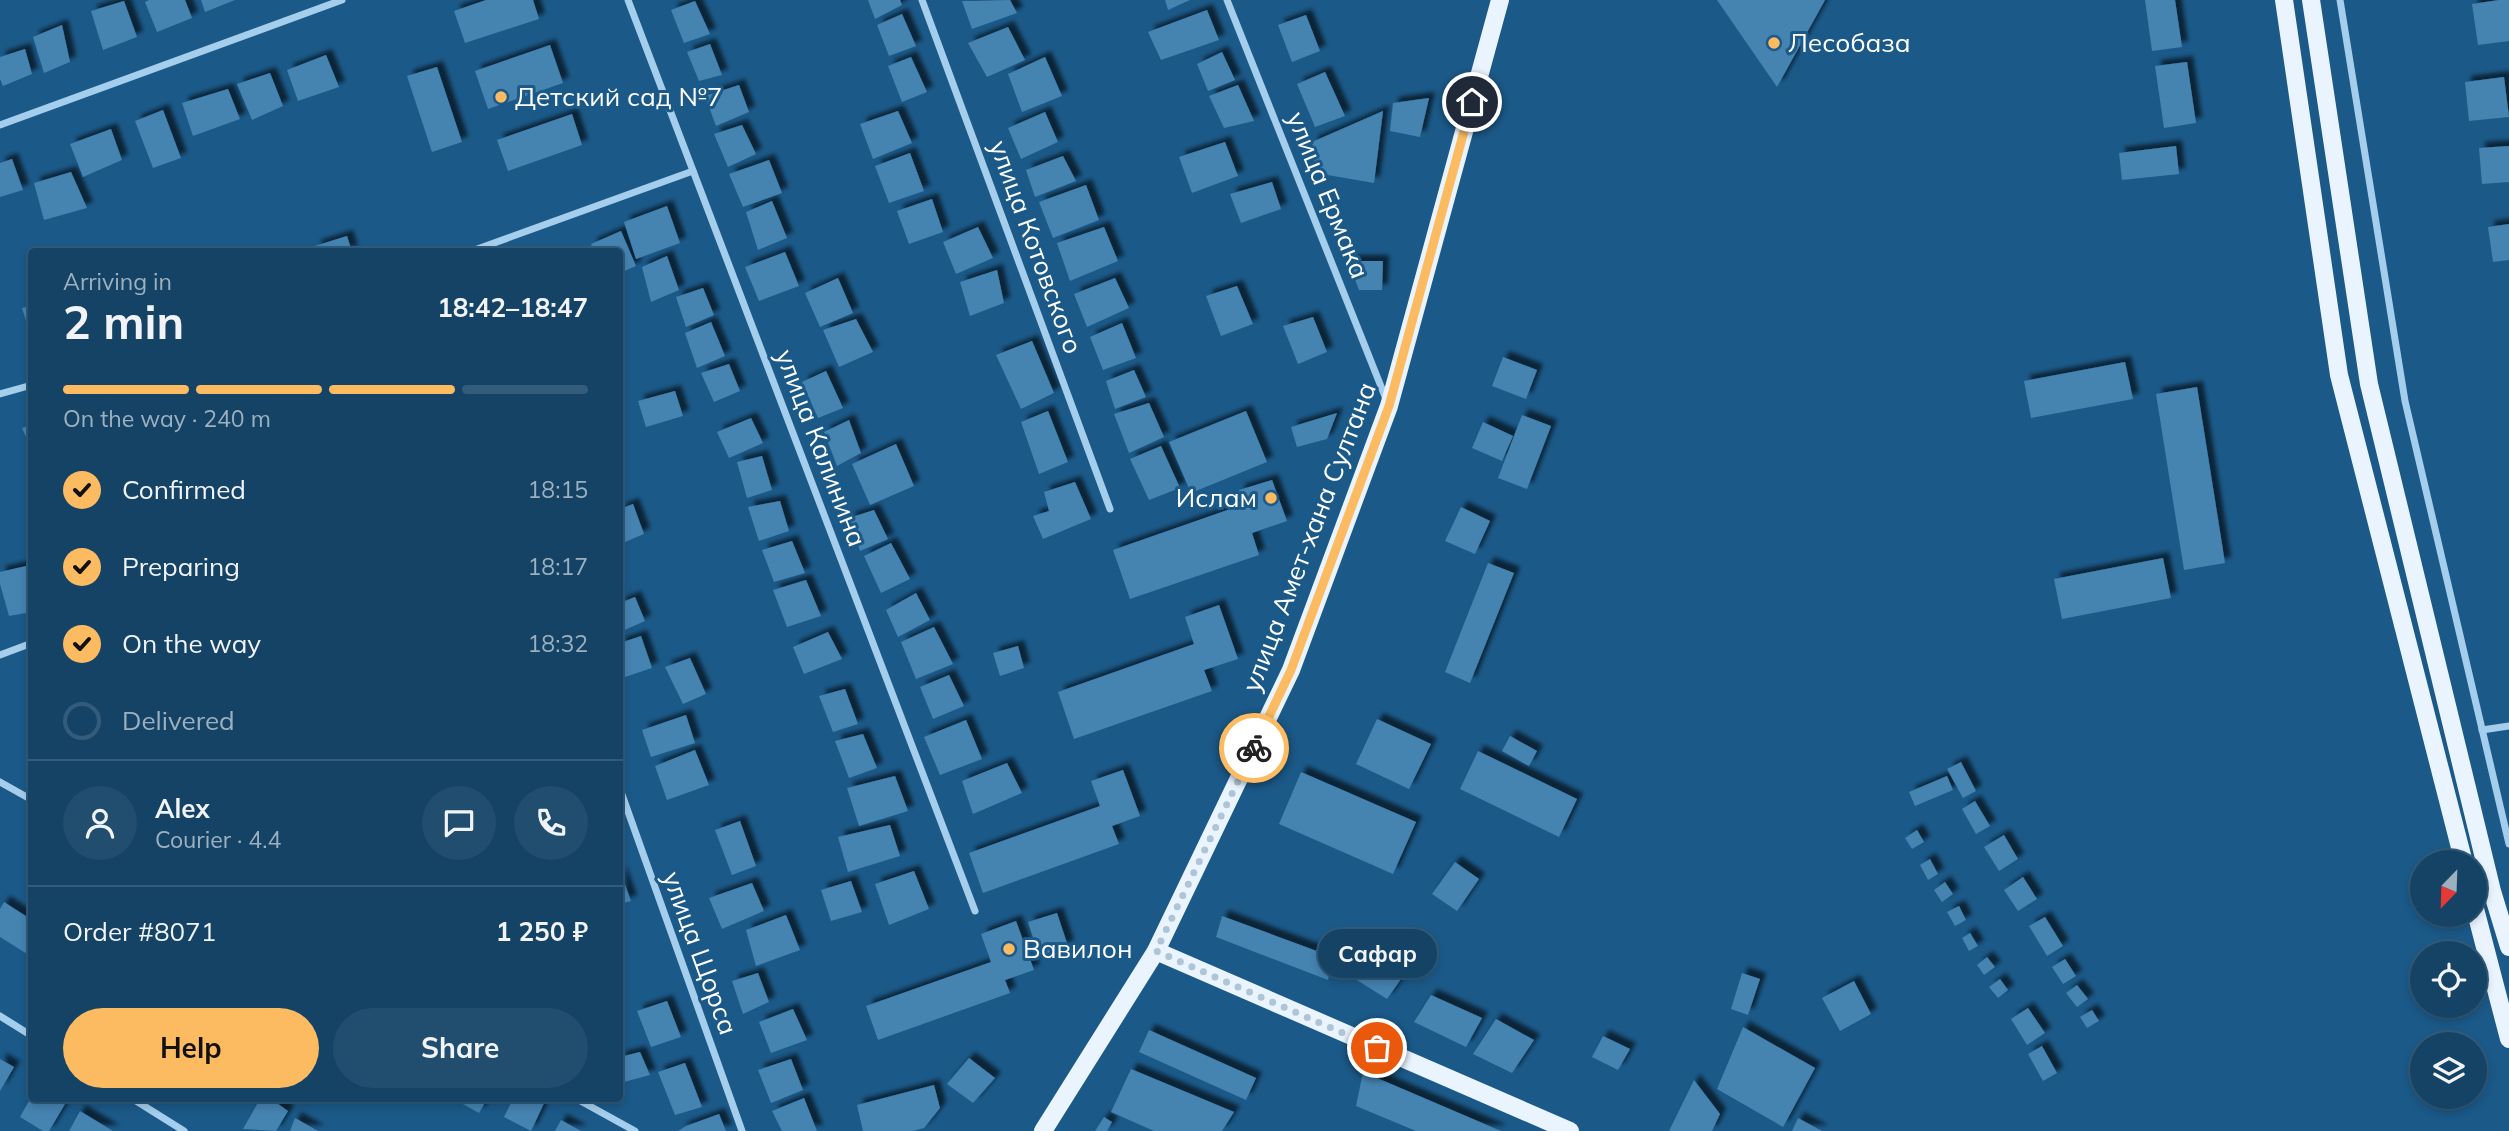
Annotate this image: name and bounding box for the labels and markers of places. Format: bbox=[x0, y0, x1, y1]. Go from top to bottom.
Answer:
place label: Лесобаза bbox=[1788, 26, 1911, 59]
marker: Лесобаза bbox=[1766, 35, 1782, 51]
pin bbox=[1442, 72, 1502, 132]
place label: Детский сад №7 bbox=[515, 80, 722, 113]
marker: Детский сад №7 bbox=[493, 89, 509, 105]
place label: Ислам bbox=[1176, 481, 1257, 514]
marker: Ислам bbox=[1263, 490, 1279, 506]
callout: Сафар bbox=[1318, 929, 1436, 978]
place label: Вавилон bbox=[1023, 932, 1132, 965]
marker: Вавилон bbox=[1001, 941, 1017, 957]
pin bbox=[1347, 1018, 1407, 1078]

